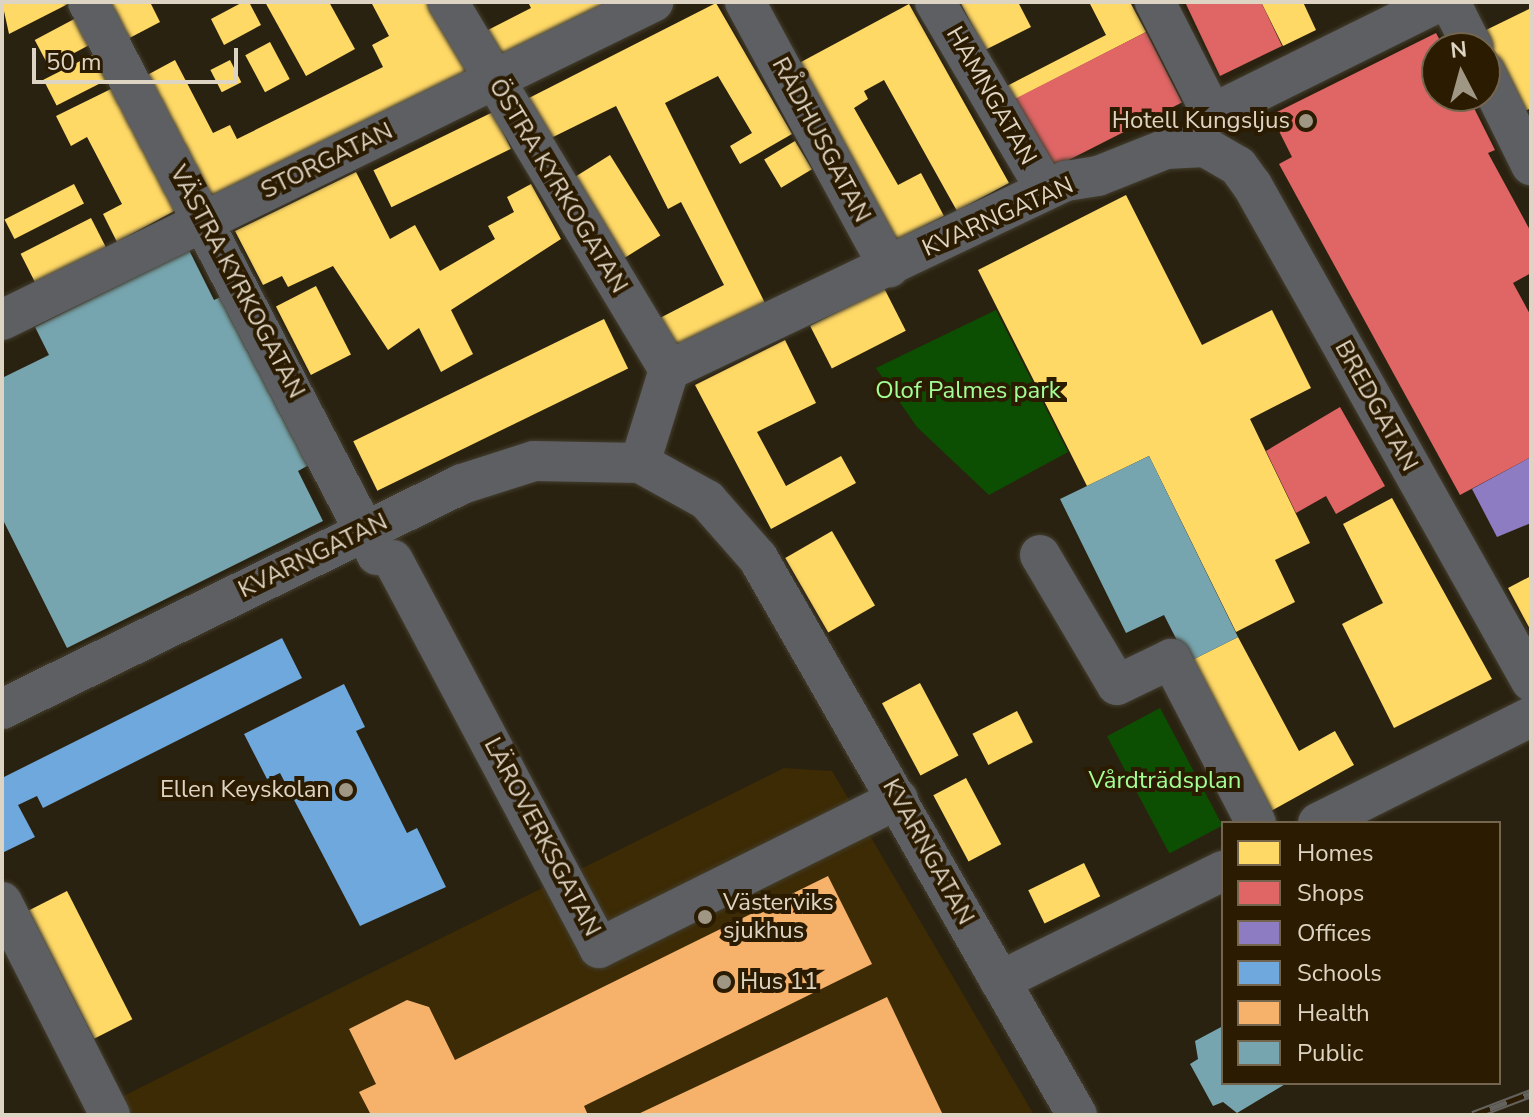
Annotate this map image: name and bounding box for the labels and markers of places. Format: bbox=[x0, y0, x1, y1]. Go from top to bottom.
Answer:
place label: Hotell Kungsljus bbox=[1112, 107, 1290, 135]
marker: Hotell Kungsljus bbox=[1297, 112, 1315, 130]
place label: Ellen Keyskolan bbox=[160, 776, 330, 804]
marker: Ellen Keyskolan bbox=[337, 781, 355, 799]
place label: Västerviks sjukhus bbox=[723, 889, 834, 945]
marker: Västerviks sjukhus bbox=[694, 906, 716, 928]
place label: Hus 11 bbox=[740, 968, 818, 996]
marker: Hus 11 bbox=[715, 973, 733, 991]

